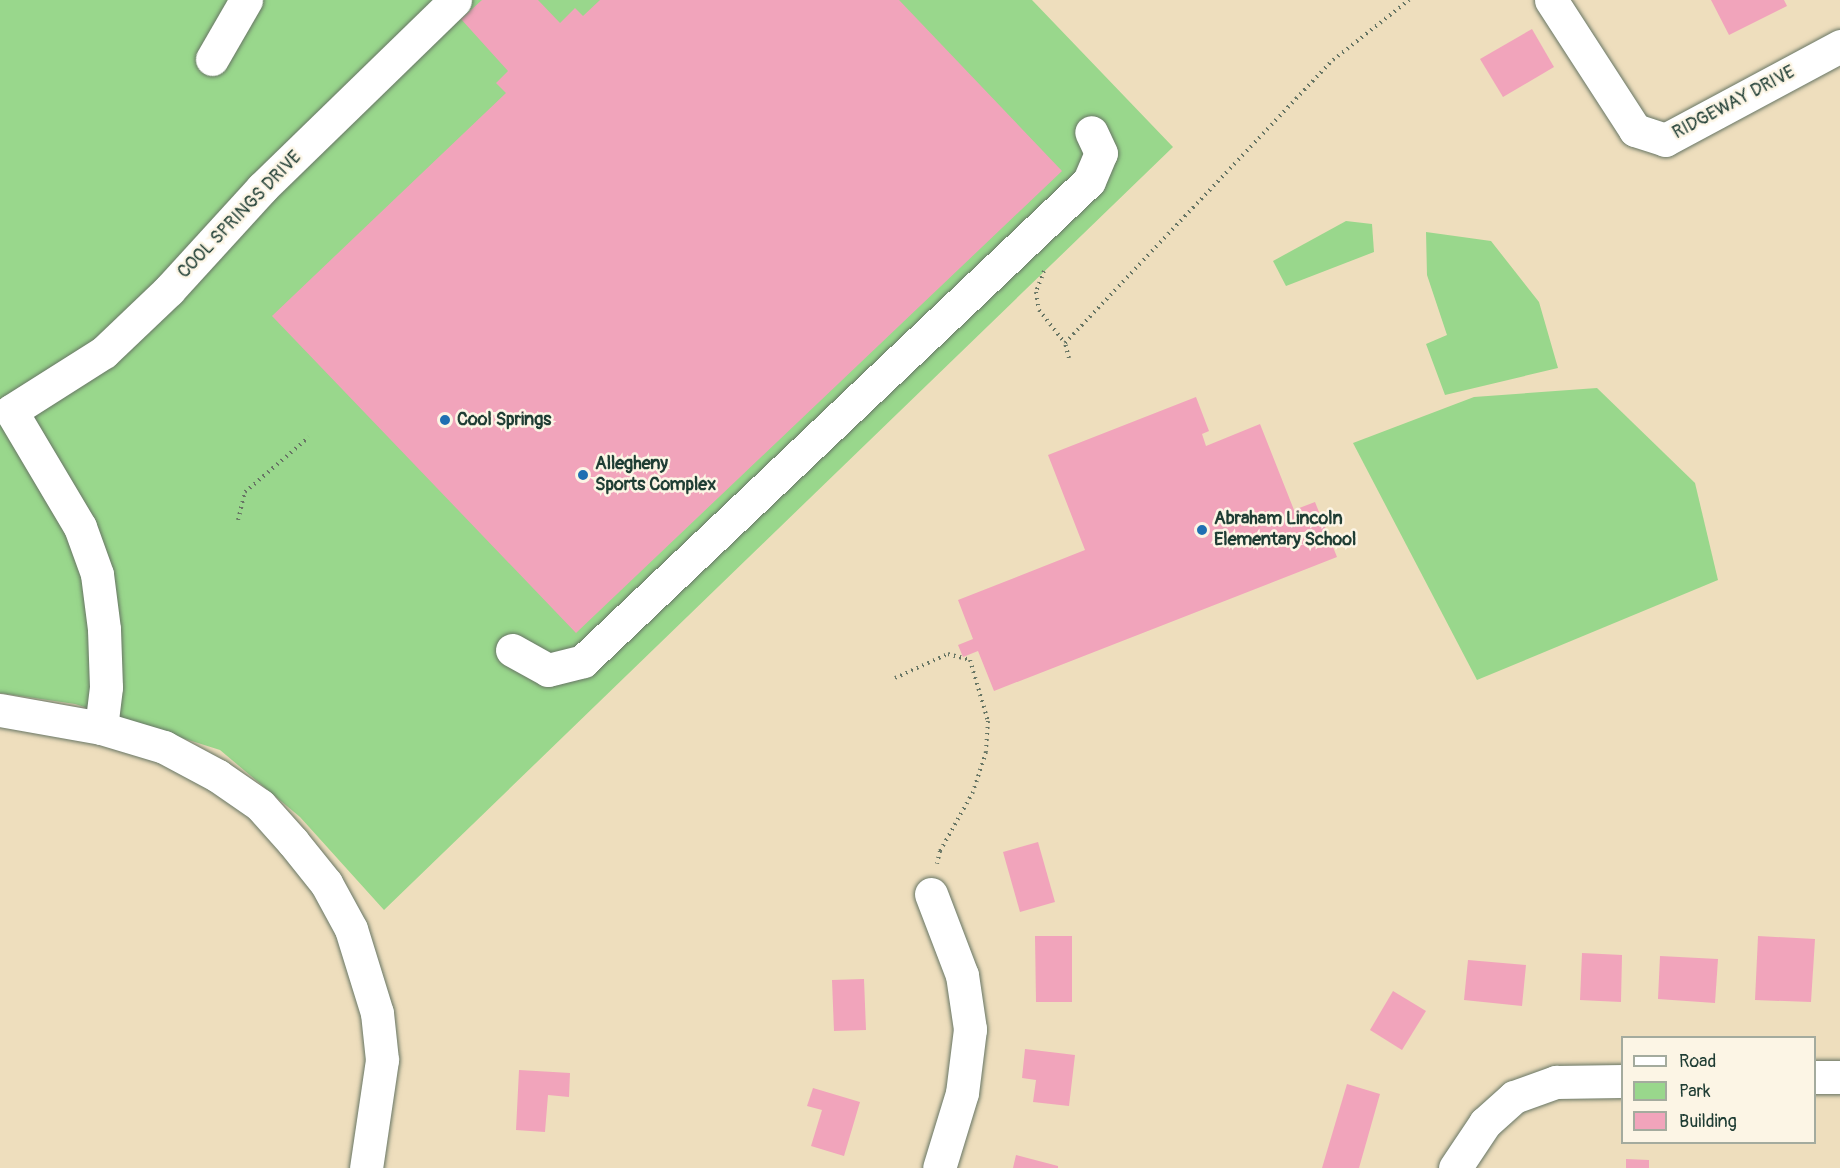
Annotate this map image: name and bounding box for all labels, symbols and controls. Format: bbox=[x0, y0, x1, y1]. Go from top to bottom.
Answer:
street label: RIDGEWAY DRIVE bbox=[1669, 62, 1799, 144]
street label: COOL SPRINGS DRIVE bbox=[174, 147, 306, 283]
place label: Cool Springs bbox=[457, 409, 551, 431]
marker: Cool Springs bbox=[438, 413, 452, 427]
place label: Allegheny Sports Complex bbox=[595, 454, 716, 496]
marker: Allegheny Sports Complex bbox=[576, 468, 590, 482]
place label: Abraham Lincoln Elementary School bbox=[1214, 509, 1356, 552]
marker: Abraham Lincoln Elementary School bbox=[1195, 523, 1209, 537]
legend bbox=[1621, 1036, 1816, 1144]
text: Road bbox=[1679, 1050, 1716, 1073]
text: Park bbox=[1679, 1080, 1711, 1103]
text: Building bbox=[1679, 1110, 1737, 1133]

